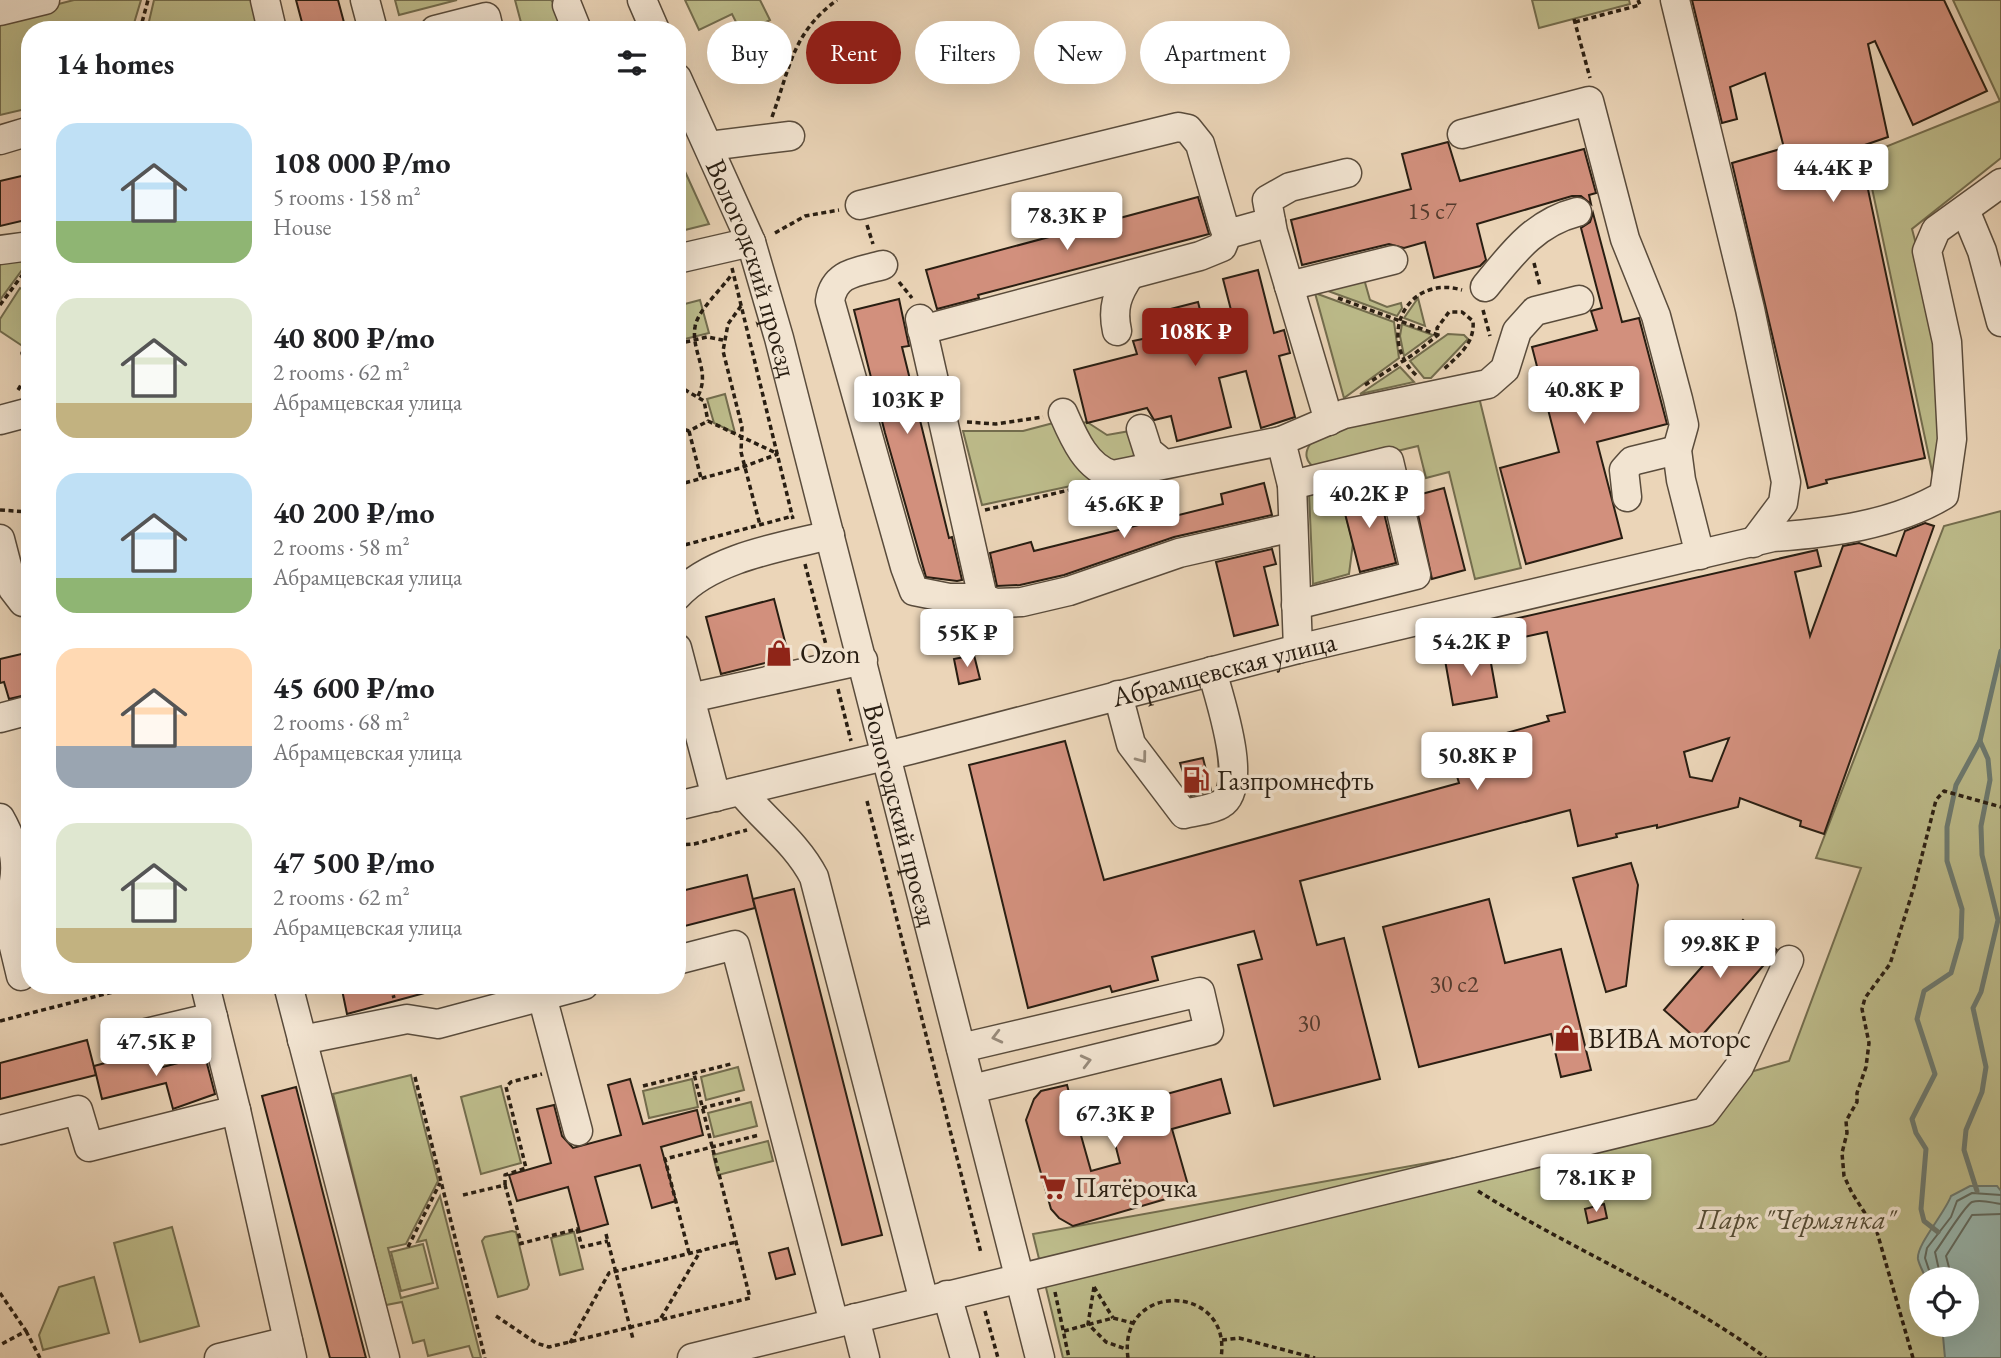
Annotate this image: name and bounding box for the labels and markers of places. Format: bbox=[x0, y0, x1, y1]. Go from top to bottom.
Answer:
pin: 44.4K ₽ bbox=[1768, 144, 1898, 204]
pin: 78.3K ₽ bbox=[1002, 192, 1132, 252]
pin: 108K ₽ bbox=[1138, 308, 1252, 368]
pin: 40.8K ₽ bbox=[1519, 366, 1649, 426]
pin: 103K ₽ bbox=[850, 376, 964, 436]
pin: 40.2K ₽ bbox=[1304, 470, 1434, 530]
pin: 45.6K ₽ bbox=[1059, 480, 1189, 540]
pin: 55K ₽ bbox=[918, 610, 1016, 669]
pin: 54.2K ₽ bbox=[1406, 618, 1536, 678]
place label: Ozon bbox=[800, 635, 861, 671]
shop icon: Ozon bbox=[764, 638, 794, 668]
pin: 50.8K ₽ bbox=[1412, 732, 1542, 792]
place label: Газпромнефть bbox=[1217, 762, 1374, 798]
fuel station icon: Газпромнефть bbox=[1181, 765, 1211, 795]
pin: 99.8K ₽ bbox=[1655, 920, 1785, 980]
pin: 47.5K ₽ bbox=[91, 1018, 221, 1078]
place label: ВИВА моторс bbox=[1588, 1020, 1751, 1056]
shop icon: ВИВА моторс bbox=[1552, 1023, 1582, 1053]
pin: 67.3K ₽ bbox=[1050, 1090, 1180, 1150]
pin: 78.1K ₽ bbox=[1531, 1154, 1661, 1214]
place label: Пятёрочка bbox=[1074, 1169, 1198, 1205]
supermarket icon: Пятёрочка bbox=[1038, 1172, 1068, 1202]

